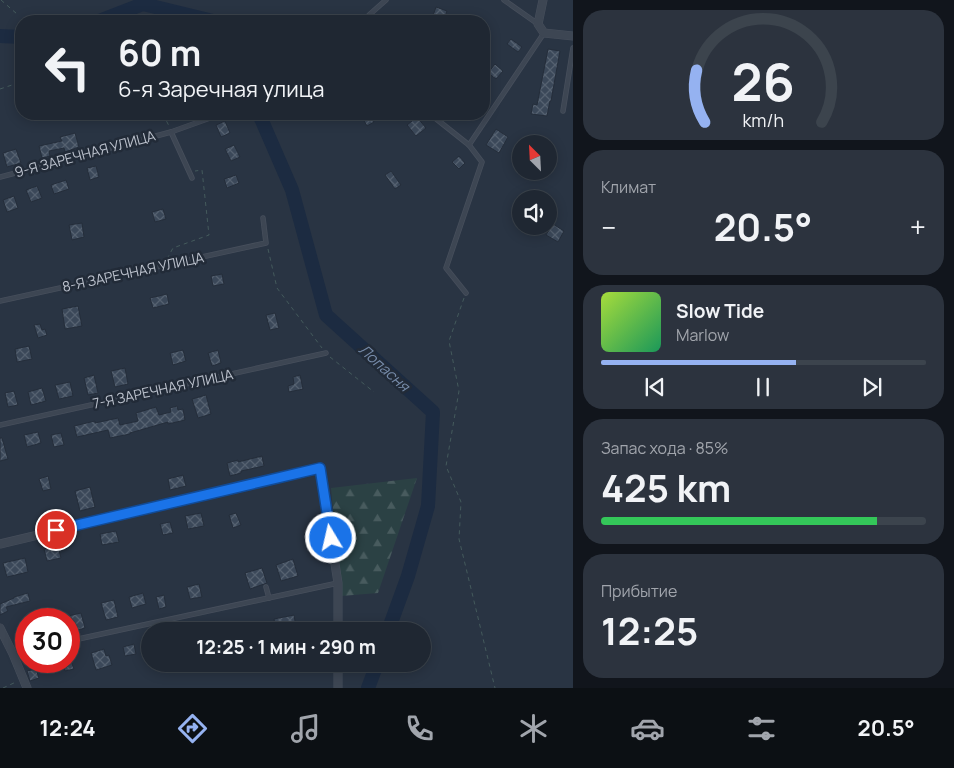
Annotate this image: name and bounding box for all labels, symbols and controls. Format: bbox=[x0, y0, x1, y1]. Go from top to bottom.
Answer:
text: 60 m bbox=[118, 29, 201, 77]
icon: left bbox=[35, 35, 100, 100]
text: 26 bbox=[732, 46, 795, 117]
text: 6-я Заречная улица bbox=[118, 74, 325, 104]
text: km/h bbox=[743, 108, 784, 132]
street label: 9-Я ЗАРЕЧНАЯ УЛИЦА bbox=[12, 126, 157, 181]
north arrow bbox=[512, 135, 558, 180]
map controls bbox=[512, 135, 557, 235]
text: Климат bbox=[601, 176, 656, 198]
button: sound bbox=[512, 190, 557, 235]
text: 20.5° bbox=[714, 200, 812, 252]
text: − bbox=[601, 208, 616, 246]
text: + bbox=[910, 208, 926, 246]
street label: 8-Я ЗАРЕЧНАЯ УЛИЦА bbox=[60, 247, 206, 296]
text: Slow Tide bbox=[676, 298, 764, 324]
text: Marlow bbox=[676, 324, 729, 346]
water label: Лопасня bbox=[354, 339, 416, 397]
street label: 7-Я ЗАРЕЧНАЯ УЛИЦА bbox=[91, 364, 235, 413]
icon: previous bbox=[641, 373, 669, 401]
icon: pause bbox=[749, 373, 777, 401]
icon: next bbox=[858, 373, 886, 401]
text: Запас хода · 85% bbox=[601, 437, 729, 459]
text: 425 km bbox=[601, 461, 731, 513]
pin bbox=[35, 509, 77, 551]
position arrow bbox=[304, 511, 356, 563]
icon: arrive bbox=[42, 516, 70, 544]
text: Прибытие bbox=[601, 580, 677, 602]
text: 12:25 bbox=[601, 604, 698, 656]
speed limit sign: 30 bbox=[15, 608, 80, 673]
text: 12:25 · 1 мин · 290 m bbox=[196, 634, 376, 660]
icon: directions bbox=[175, 711, 210, 746]
icon: music bbox=[288, 711, 323, 746]
icon: phone bbox=[402, 711, 437, 746]
icon: climate bbox=[516, 711, 551, 746]
icon: car bbox=[630, 711, 665, 746]
icon: filters bbox=[744, 711, 779, 746]
text: 12:24 bbox=[39, 713, 96, 743]
text: 20.5° bbox=[858, 713, 915, 743]

